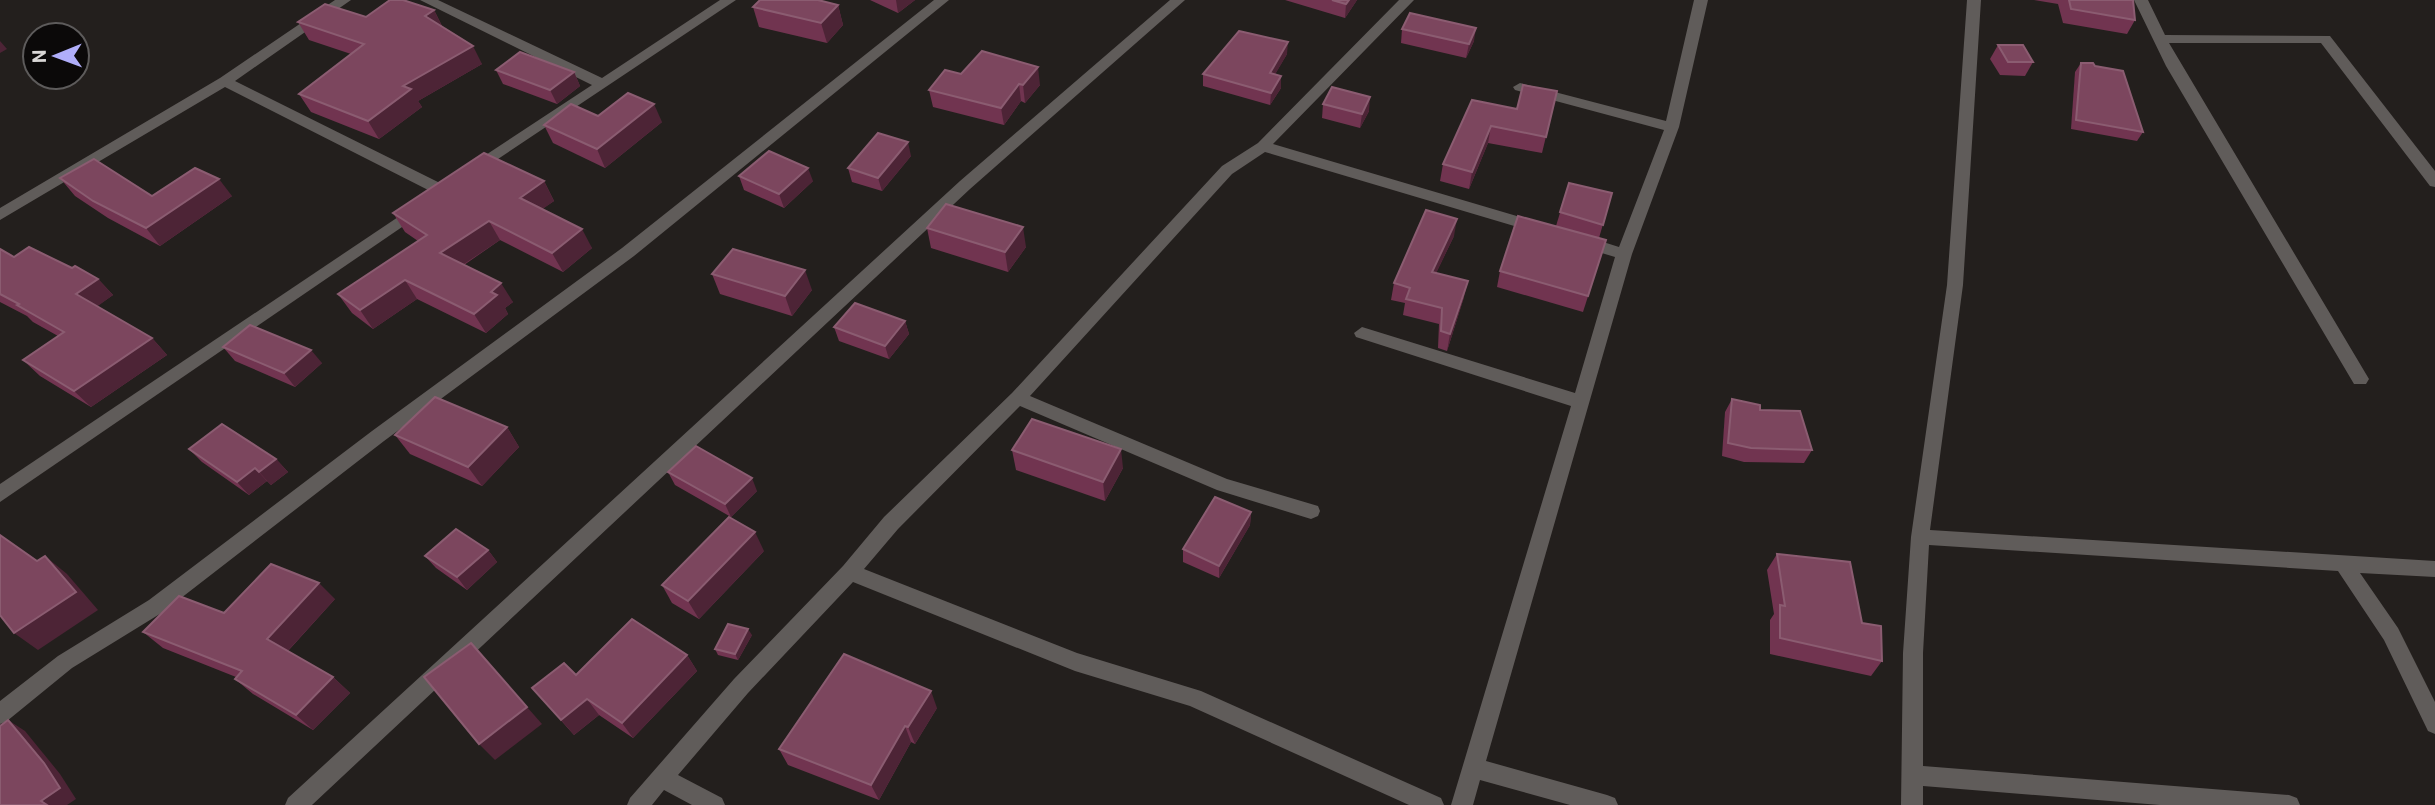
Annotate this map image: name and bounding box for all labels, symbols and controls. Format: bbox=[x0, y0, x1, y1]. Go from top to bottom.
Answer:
north arrow bbox=[21, 21, 91, 91]
text: N bbox=[28, 49, 51, 63]

